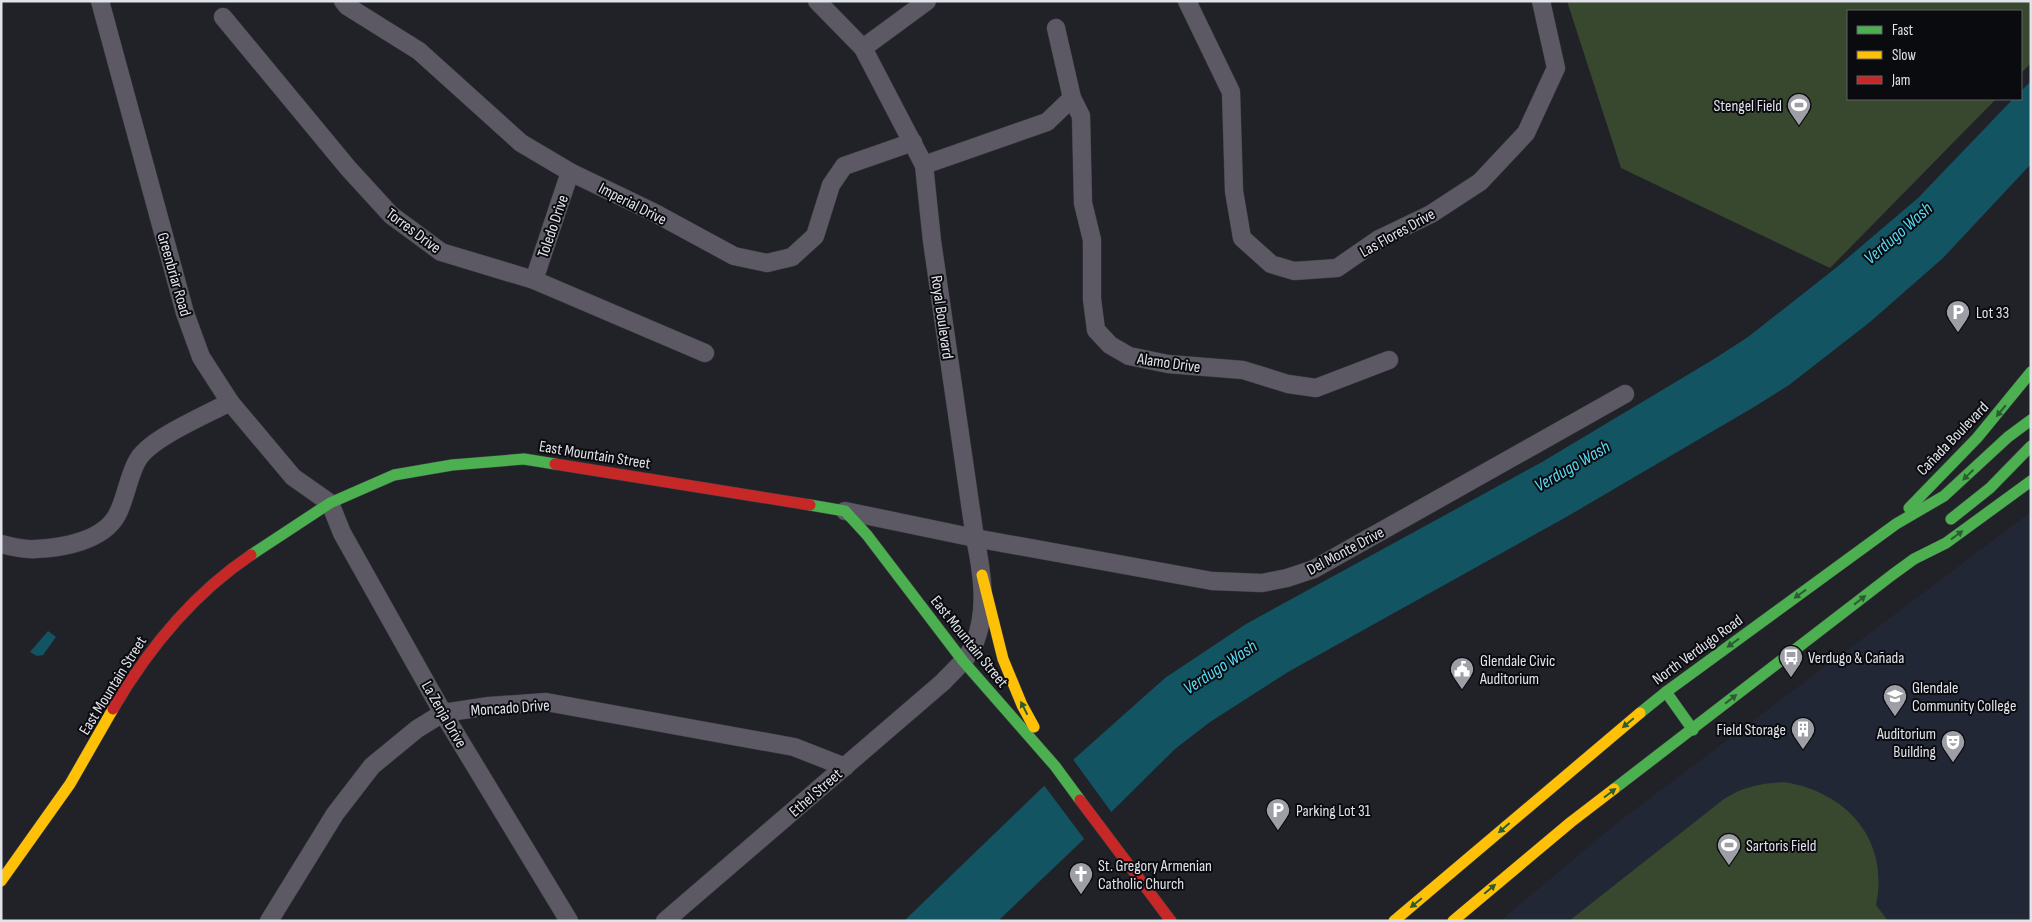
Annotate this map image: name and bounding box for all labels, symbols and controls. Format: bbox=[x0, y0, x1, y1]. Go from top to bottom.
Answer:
legend bbox=[1847, 10, 2022, 100]
text: Fast bbox=[1892, 21, 1914, 40]
text: Slow bbox=[1892, 46, 1916, 65]
text: Jam bbox=[1891, 71, 1910, 90]
sports icon: Stengel Field bbox=[1786, 92, 1812, 126]
place label: Stengel Field bbox=[1713, 97, 1782, 116]
street label: Imperial Drive bbox=[595, 179, 669, 230]
street label: Toledo Drive bbox=[534, 193, 573, 260]
water label: Verdugo Wash bbox=[1860, 198, 1937, 269]
street label: Torres Drive bbox=[382, 204, 444, 258]
street label: Las Flores Drive bbox=[1357, 205, 1439, 262]
street label: Greenbriar Road bbox=[153, 230, 195, 318]
street label: Royal Boulevard bbox=[926, 274, 957, 360]
parking icon: Lot 33 bbox=[1945, 299, 1971, 333]
place label: Lot 33 bbox=[1976, 304, 2009, 323]
street label: Alamo Drive bbox=[1135, 350, 1202, 377]
street label: Cañada Boulevard bbox=[1913, 398, 1993, 480]
one-way arrow bbox=[1995, 404, 2006, 417]
water label: Verdugo Wash bbox=[1531, 436, 1614, 496]
street label: East Mountain Street bbox=[538, 437, 652, 474]
one-way arrow bbox=[1962, 469, 1974, 481]
street label: Del Monte Drive bbox=[1304, 523, 1388, 580]
one-way arrow bbox=[1950, 530, 1964, 540]
one-way arrow bbox=[1793, 589, 1807, 599]
street label: East Mountain Street bbox=[926, 592, 1012, 692]
one-way arrow bbox=[1853, 595, 1867, 605]
street label: North Verdugo Road bbox=[1649, 611, 1747, 689]
street label: East Mountain Street bbox=[75, 633, 151, 739]
water label: Verdugo Wash bbox=[1179, 636, 1261, 699]
one-way arrow bbox=[1726, 638, 1740, 648]
bus stop icon: Verdugo & Cañada bbox=[1778, 644, 1804, 678]
place label: Verdugo & Cañada bbox=[1808, 649, 1904, 668]
place label: Glendale Civic Auditorium bbox=[1479, 652, 1555, 689]
public building icon: Glendale Civic Auditorium bbox=[1449, 656, 1475, 690]
street label: La Zenja Drive bbox=[417, 678, 470, 751]
place label: Glendale Community College bbox=[1912, 679, 2016, 716]
school or university icon: Glendale Community College bbox=[1882, 683, 1908, 717]
one-way arrow bbox=[1724, 694, 1737, 705]
street label: Moncado Drive bbox=[470, 696, 550, 721]
one-way arrow bbox=[1020, 701, 1028, 715]
building icon: Field Storage bbox=[1790, 716, 1816, 750]
one-way arrow bbox=[1622, 718, 1635, 729]
place label: Field Storage bbox=[1717, 721, 1786, 740]
place label: Auditorium Building bbox=[1876, 725, 1936, 762]
theatre icon: Auditorium Building bbox=[1940, 729, 1966, 763]
street label: Ethel Street bbox=[786, 765, 846, 821]
one-way arrow bbox=[1603, 788, 1617, 798]
parking icon: Parking Lot 31 bbox=[1265, 797, 1291, 831]
place label: Parking Lot 31 bbox=[1296, 802, 1371, 821]
one-way arrow bbox=[1498, 822, 1510, 834]
sports icon: Sartoris Field bbox=[1716, 832, 1742, 866]
place label: Sartoris Field bbox=[1746, 837, 1816, 856]
place label: St. Gregory Armenian Catholic Church bbox=[1098, 857, 1212, 894]
church icon: St. Gregory Armenian Catholic Church bbox=[1068, 861, 1094, 895]
one-way arrow bbox=[1484, 884, 1497, 895]
one-way arrow bbox=[1410, 898, 1423, 909]

